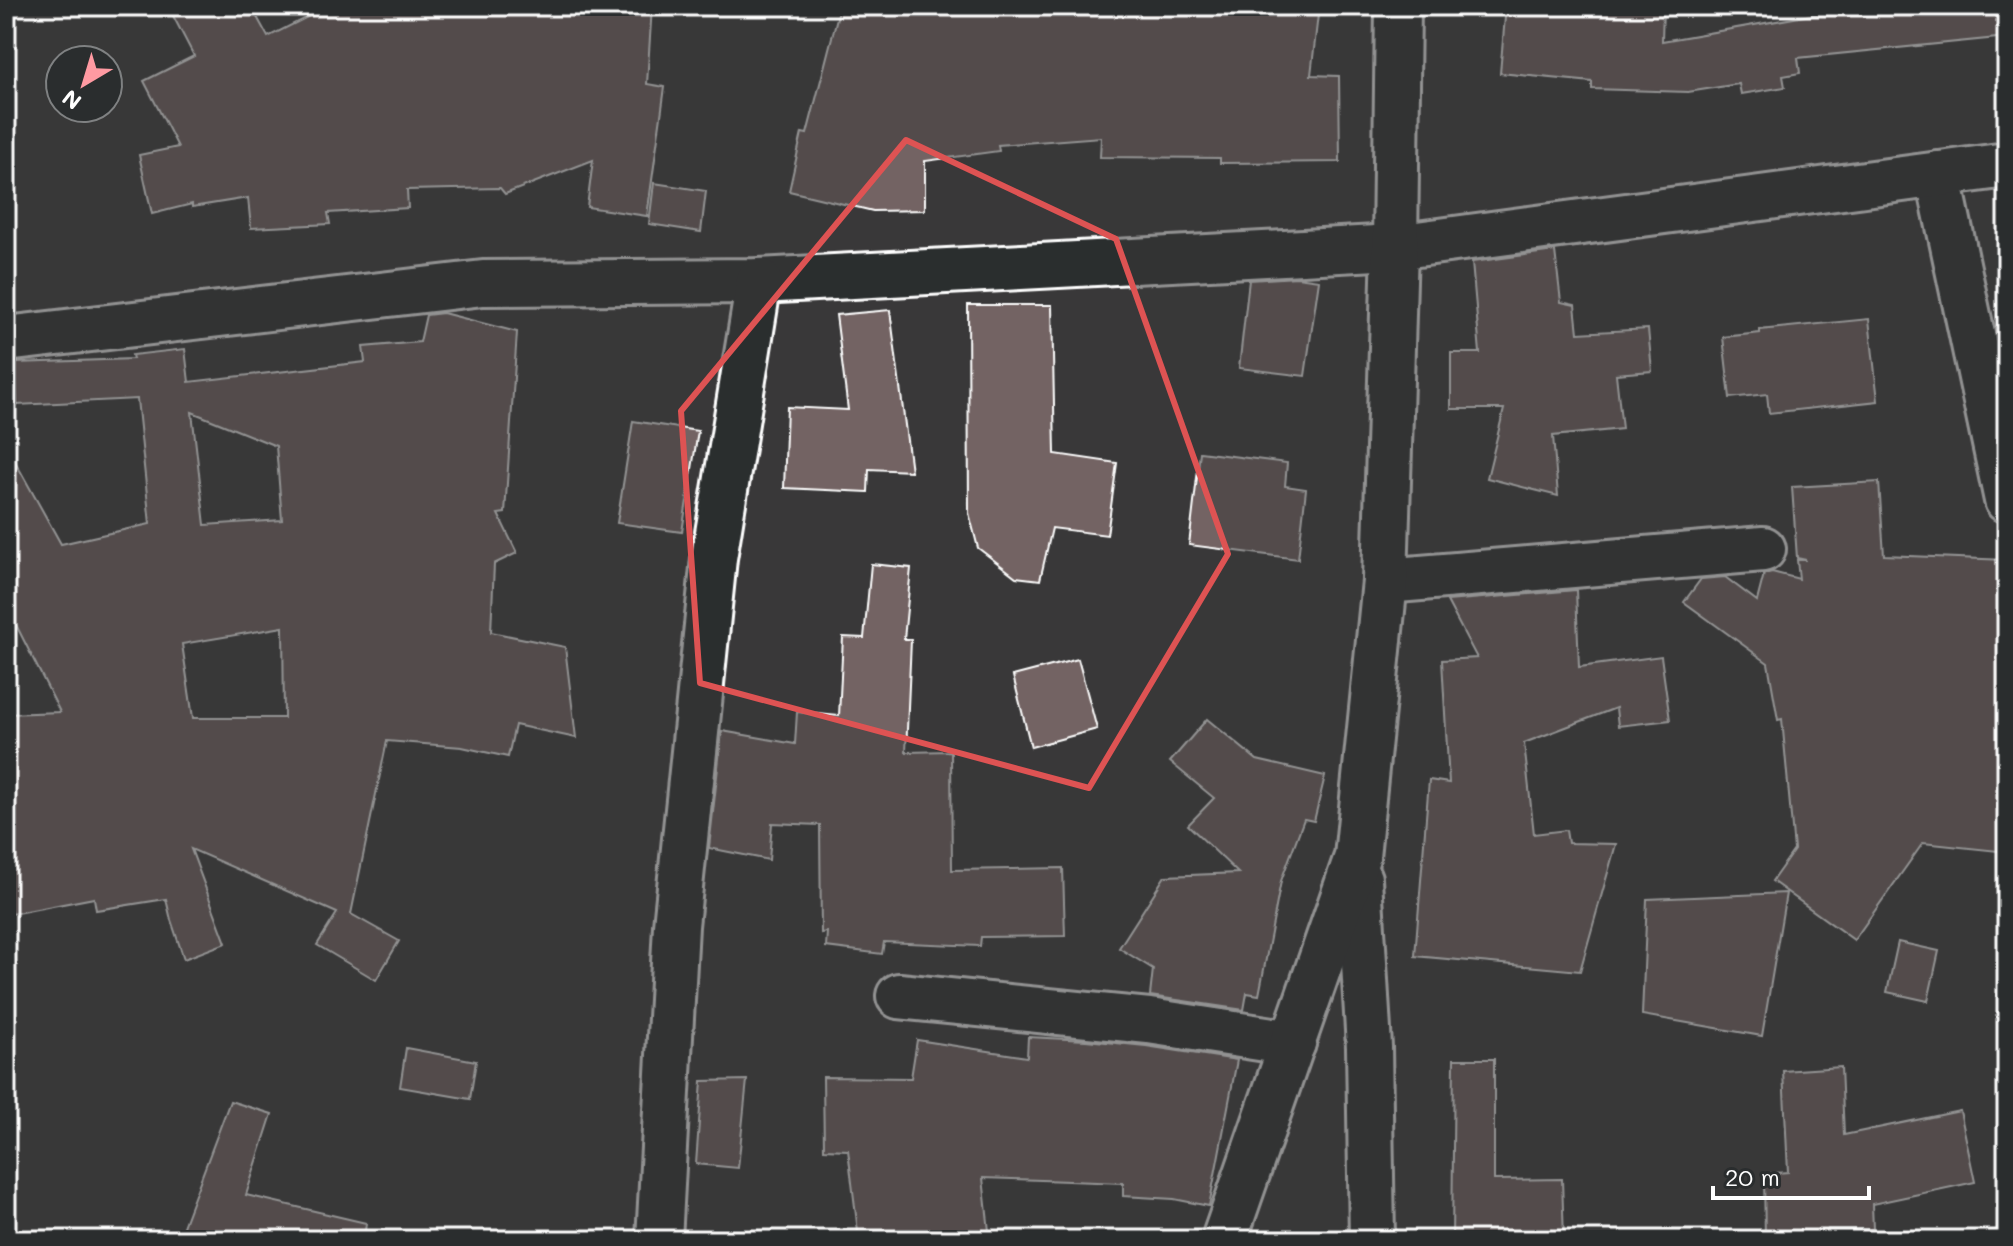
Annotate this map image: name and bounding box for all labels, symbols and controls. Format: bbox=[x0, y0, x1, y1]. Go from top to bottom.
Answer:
north arrow bbox=[44, 44, 124, 124]
text: N bbox=[56, 84, 87, 117]
scale bar bbox=[1713, 1150, 1869, 1200]
text: 20 m bbox=[1725, 1161, 1780, 1192]

